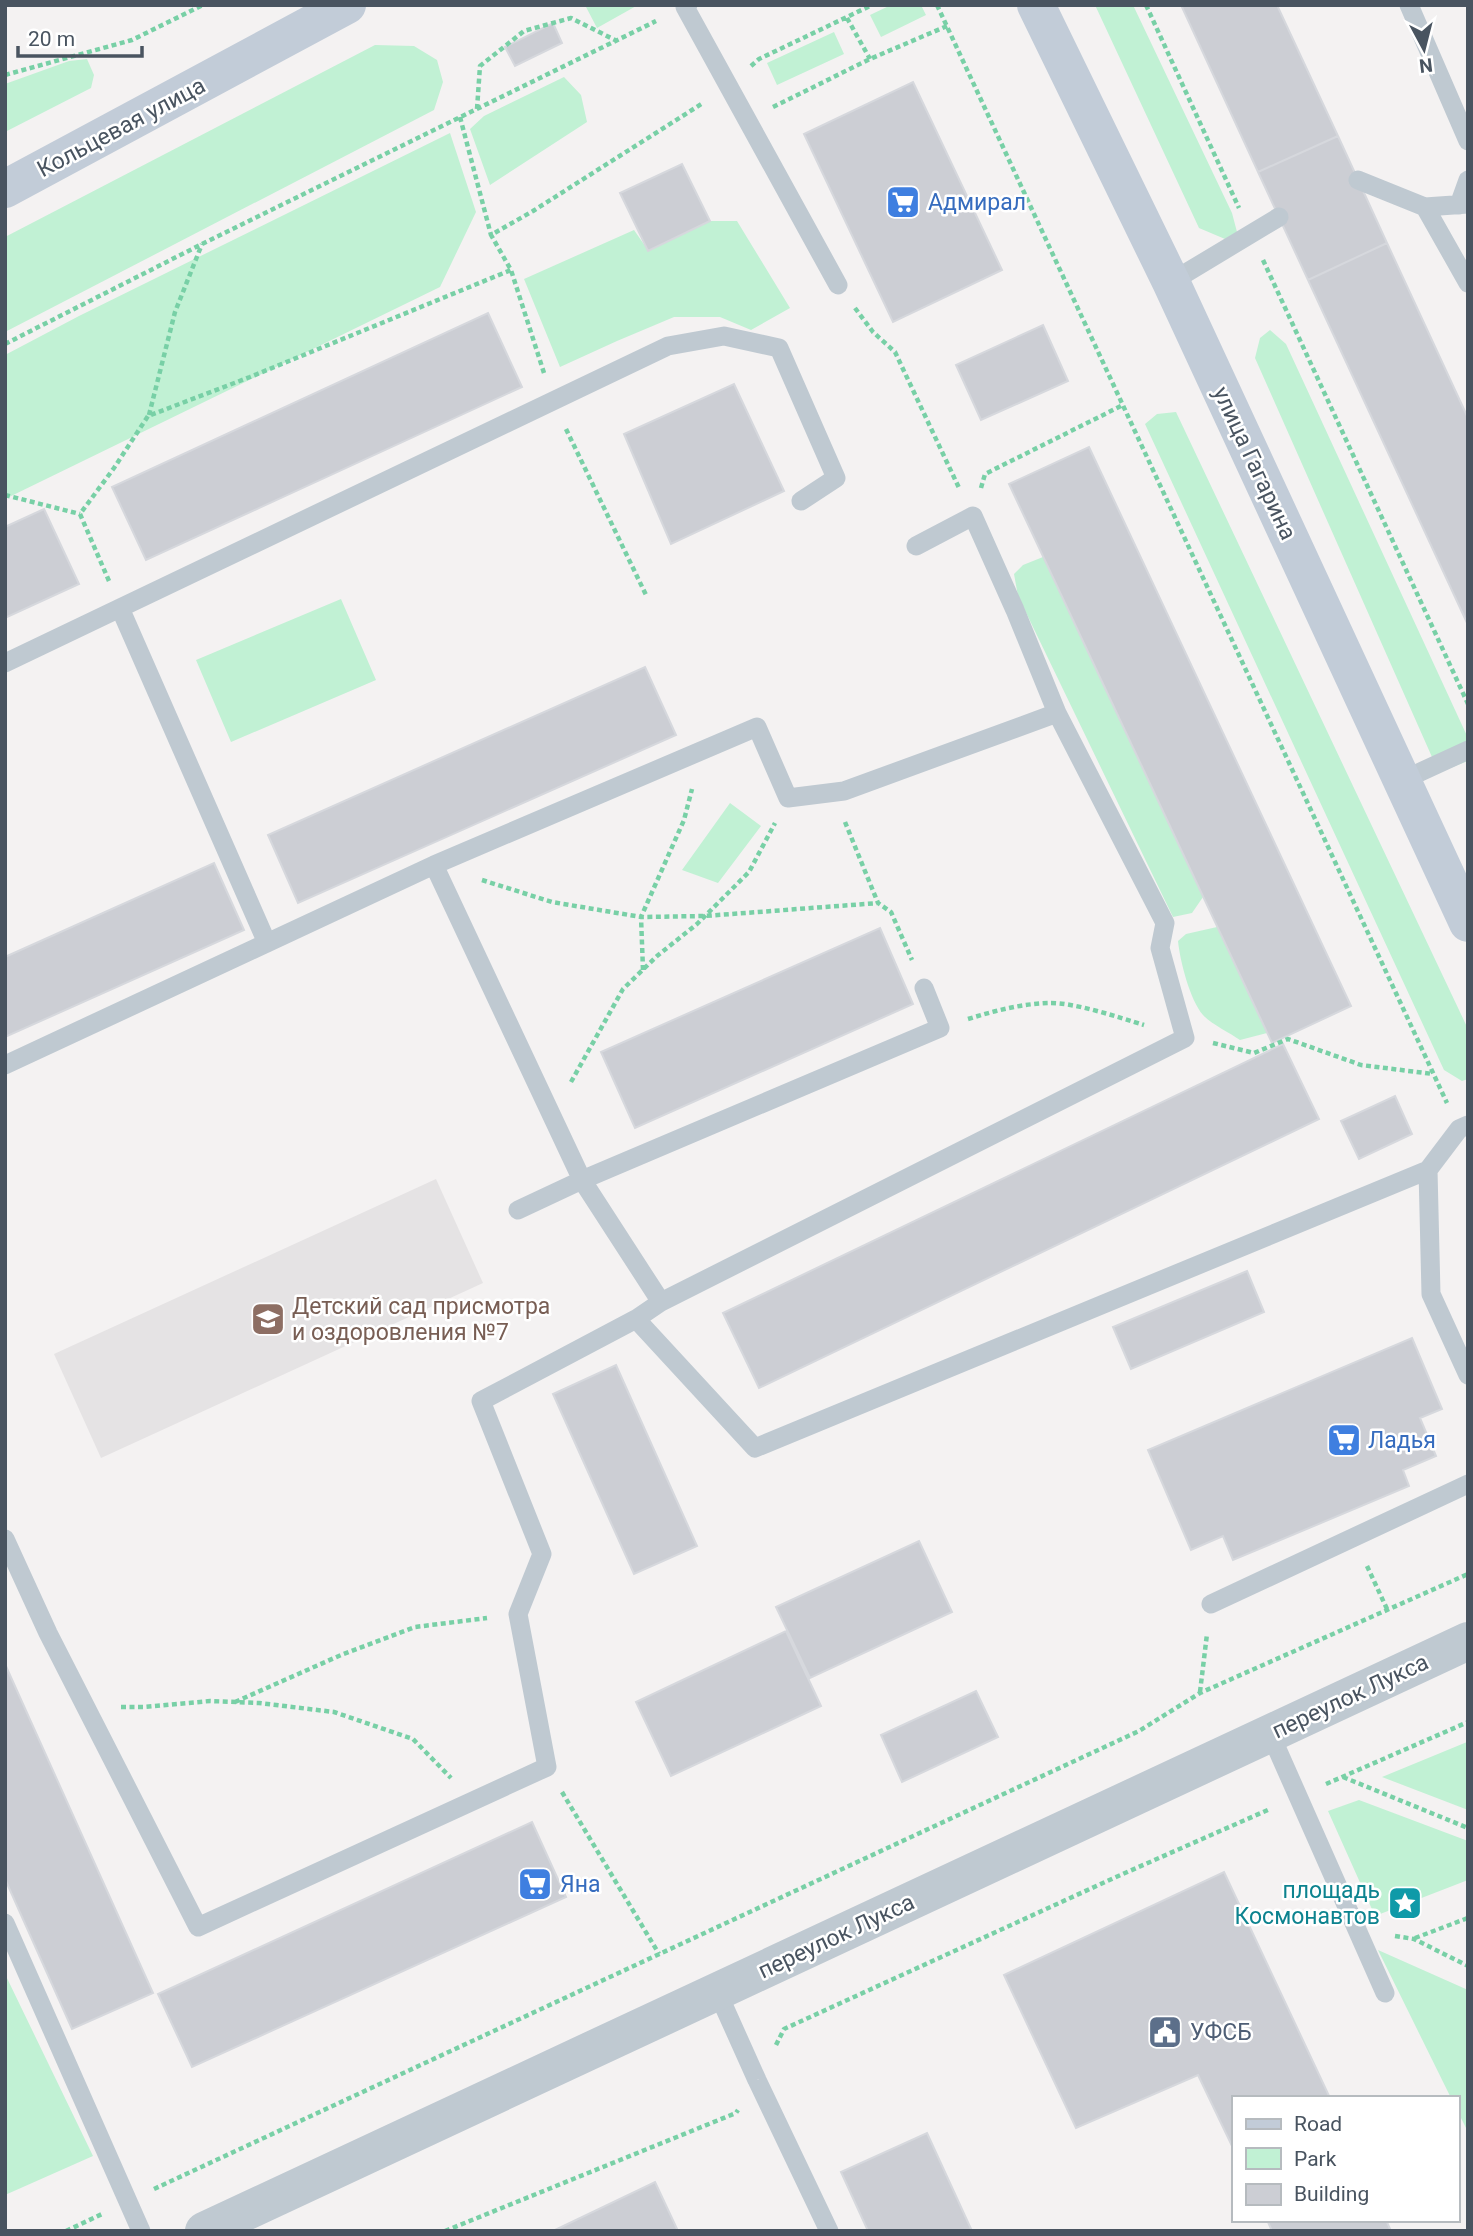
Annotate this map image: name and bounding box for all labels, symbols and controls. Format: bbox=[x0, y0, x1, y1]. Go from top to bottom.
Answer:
scale bar bbox=[18, 14, 142, 58]
north arrow bbox=[1389, 14, 1459, 84]
text: 20 m bbox=[28, 27, 75, 51]
text: N bbox=[1418, 53, 1434, 78]
street label: Кольцевая улица bbox=[33, 72, 210, 183]
supermarket icon: Адмирал bbox=[884, 183, 922, 221]
place label: Адмирал bbox=[928, 189, 1026, 216]
street label: улица Гагарина bbox=[1207, 382, 1302, 544]
place label: Детский сад присмотра и оздоровления №7 bbox=[292, 1293, 550, 1346]
school or university icon: Детский сад присмотра и оздоровления №7 bbox=[249, 1300, 287, 1338]
supermarket icon: Ладья bbox=[1325, 1421, 1363, 1459]
place label: Ладья bbox=[1368, 1427, 1436, 1454]
street label: переулок Лукса bbox=[1268, 1648, 1433, 1744]
supermarket icon: Яна bbox=[516, 1865, 554, 1903]
place label: Яна bbox=[560, 1871, 600, 1898]
place label: площадь Космонавтов bbox=[1235, 1877, 1380, 1930]
place icon: площадь Космонавтов bbox=[1386, 1884, 1424, 1922]
street label: переулок Лукса bbox=[754, 1888, 919, 1984]
public building icon: УФСБ bbox=[1146, 2013, 1184, 2051]
place label: УФСБ bbox=[1190, 2019, 1252, 2046]
legend bbox=[1232, 2096, 1459, 2222]
text: Road bbox=[1294, 2112, 1342, 2136]
text: Park bbox=[1294, 2147, 1337, 2171]
text: Building bbox=[1294, 2182, 1369, 2206]

